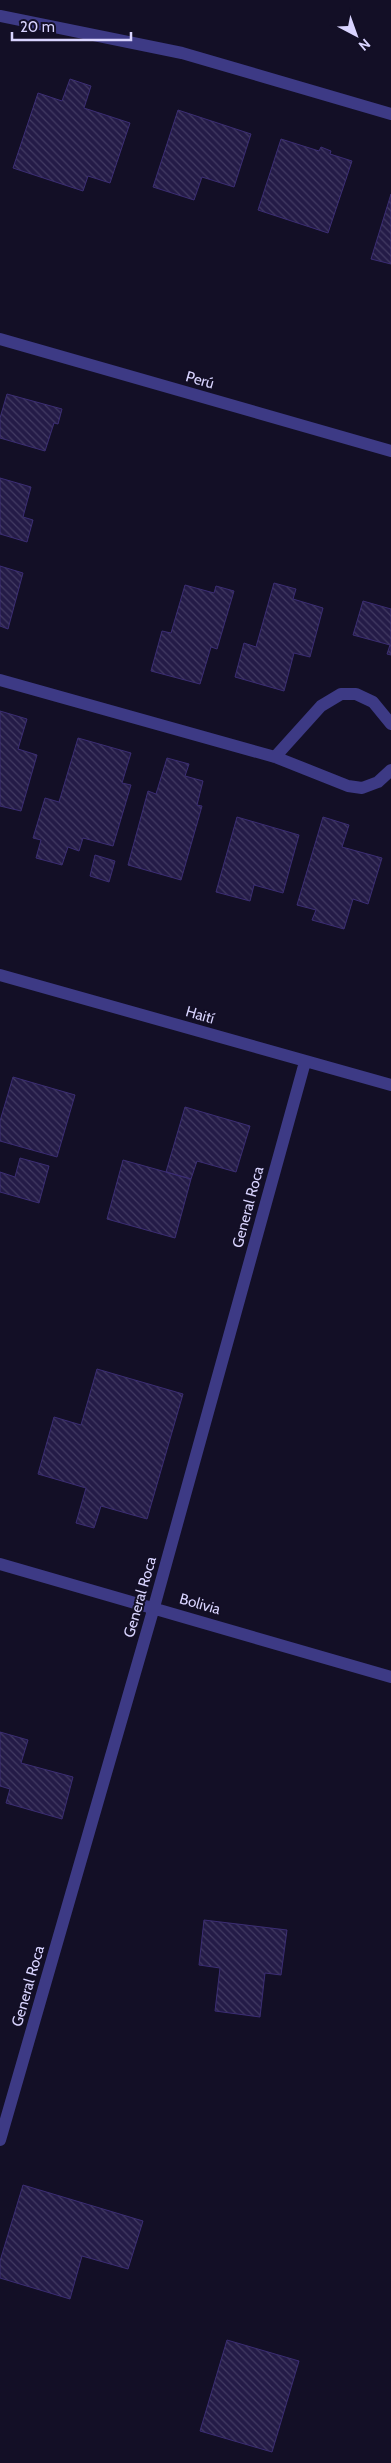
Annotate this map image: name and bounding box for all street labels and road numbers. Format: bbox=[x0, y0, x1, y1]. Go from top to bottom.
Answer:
street label: Perú bbox=[184, 367, 216, 393]
street label: Haití bbox=[184, 1002, 216, 1028]
street label: General Roca bbox=[228, 1164, 268, 1250]
street label: General Roca bbox=[120, 1554, 160, 1640]
street label: Bolivia bbox=[177, 1590, 223, 1619]
street label: General Roca bbox=[8, 1943, 48, 2029]

